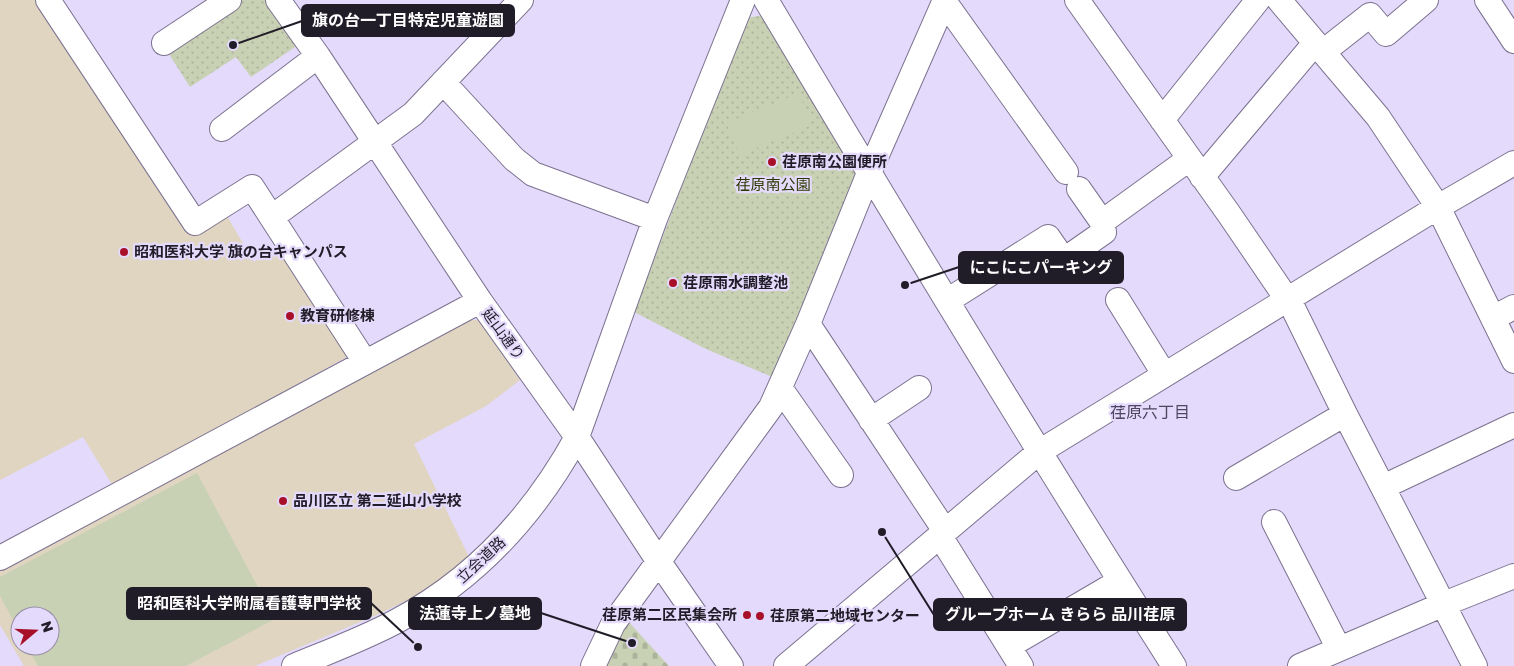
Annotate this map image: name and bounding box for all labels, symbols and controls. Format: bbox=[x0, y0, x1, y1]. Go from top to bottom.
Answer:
callout: 旗の台一丁目特定児童遊園 bbox=[302, 5, 514, 36]
text: 旗の台一丁目特定児童遊園 bbox=[312, 10, 504, 30]
place label: 荏原南公園便所 bbox=[782, 152, 887, 170]
marker: 荏原南公園便所 bbox=[766, 156, 778, 168]
park label: 荏原南公園 bbox=[735, 175, 811, 193]
place label: 昭和医科大学 旗の台キャンパス bbox=[134, 242, 348, 260]
marker: 昭和医科大学 旗の台キャンパス bbox=[118, 246, 130, 258]
callout: にこにこパーキング bbox=[959, 252, 1123, 283]
text: にこにこパーキング bbox=[970, 257, 1112, 277]
place label: 荏原雨水調整池 bbox=[683, 273, 788, 291]
marker: 荏原雨水調整池 bbox=[667, 277, 679, 289]
street label: 延山通り bbox=[479, 304, 529, 363]
place label: 教育研修棟 bbox=[300, 306, 375, 324]
marker: 教育研修棟 bbox=[284, 310, 296, 322]
district label: 荏原六丁目 bbox=[1110, 402, 1190, 422]
place label: 品川区立 第二延山小学校 bbox=[293, 491, 462, 509]
marker: 品川区立 第二延山小学校 bbox=[277, 495, 289, 507]
street label: 立会道路 bbox=[452, 532, 508, 586]
callout: 昭和医科大学附属看護専門学校 bbox=[127, 588, 371, 619]
text: 昭和医科大学附属看護専門学校 bbox=[137, 593, 361, 613]
callout: 法蓮寺上ノ墓地 bbox=[409, 598, 541, 629]
callout: グループホーム きらら 品川荏原 bbox=[934, 599, 1186, 630]
text: 法蓮寺上ノ墓地 bbox=[419, 603, 531, 623]
text: グループホーム きらら 品川荏原 bbox=[945, 604, 1175, 624]
place label: 荏原第二区民集会所 bbox=[602, 605, 737, 623]
north arrow bbox=[10, 606, 60, 656]
place label: 荏原第二地域センター bbox=[770, 606, 920, 624]
marker: 荏原第二区民集会所 bbox=[741, 609, 753, 621]
marker: 荏原第二地域センター bbox=[754, 610, 766, 622]
text: N bbox=[38, 619, 58, 634]

